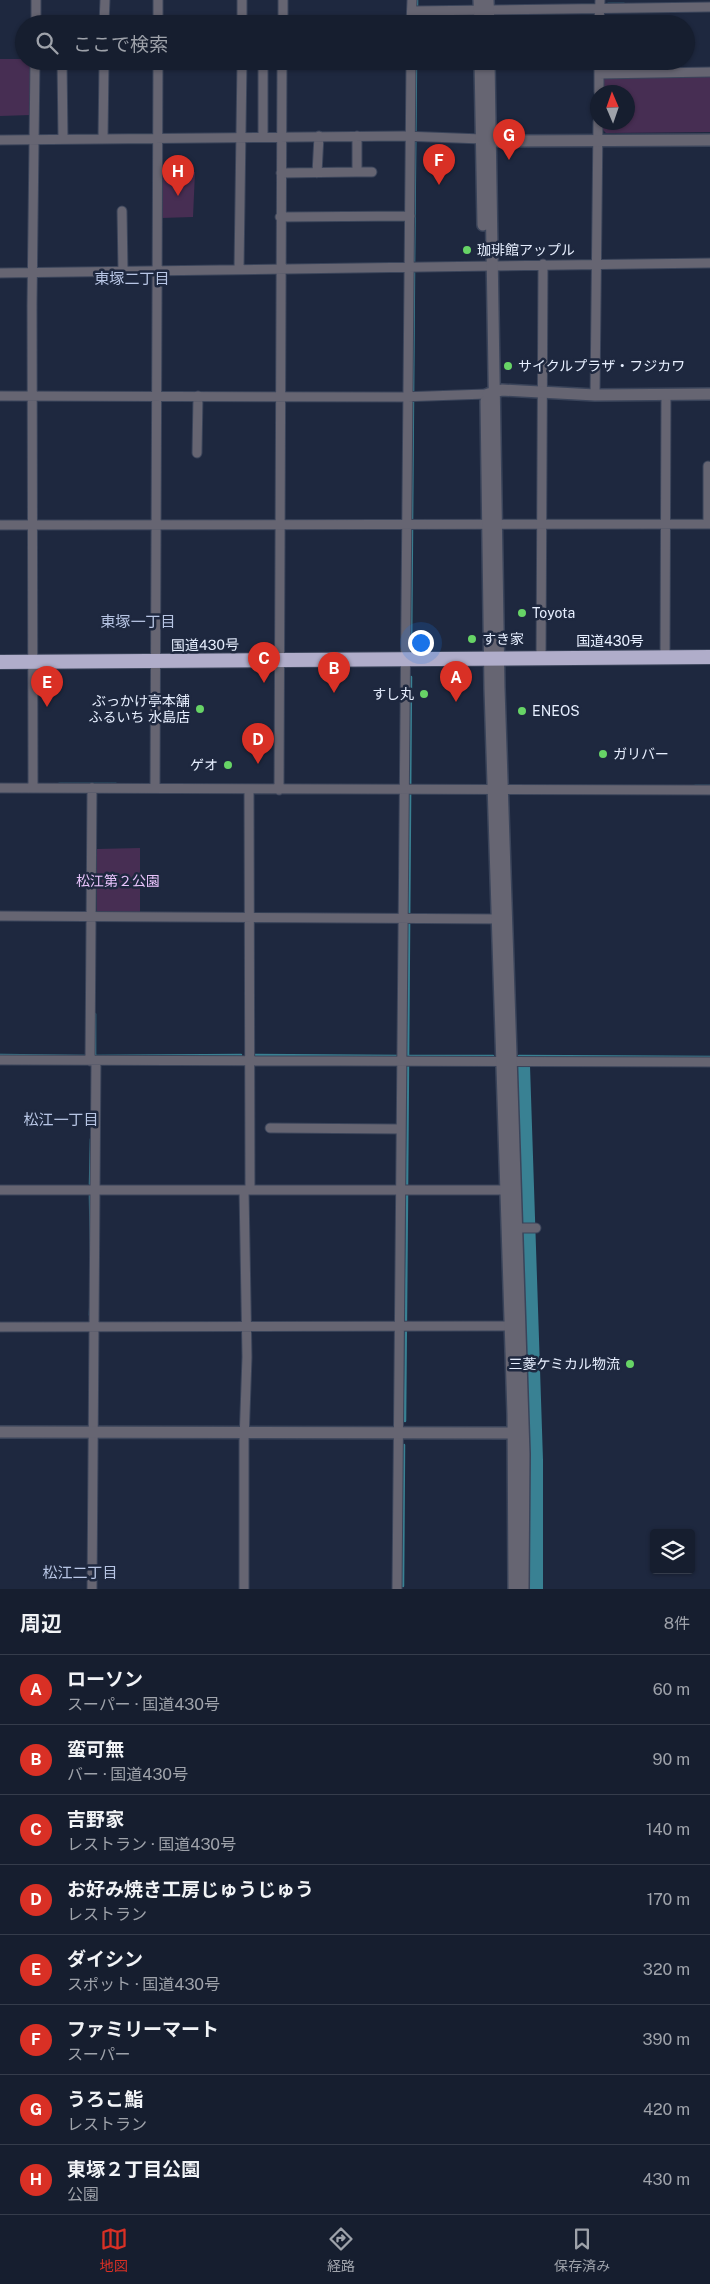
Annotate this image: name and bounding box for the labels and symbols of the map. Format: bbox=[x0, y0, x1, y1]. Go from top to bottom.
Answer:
north arrow bbox=[590, 85, 635, 130]
pin: G bbox=[493, 119, 525, 160]
pin: F bbox=[423, 144, 455, 185]
pin: H bbox=[162, 155, 194, 196]
place label: 珈琲館アップル bbox=[477, 242, 575, 258]
marker: 珈琲館アップル bbox=[461, 244, 473, 256]
district label: 東塚二丁目 bbox=[94, 270, 170, 287]
place label: サイクルプラザ・フジカワ bbox=[518, 358, 685, 374]
marker: サイクルプラザ・フジカワ bbox=[502, 360, 514, 372]
place label: Toyota bbox=[532, 605, 575, 621]
marker: Toyota bbox=[516, 607, 528, 619]
district label: 東塚一丁目 bbox=[100, 613, 176, 630]
your location bbox=[408, 630, 434, 656]
place label: すき家 bbox=[482, 631, 524, 647]
marker: すき家 bbox=[466, 633, 478, 645]
street label: 国道430号 bbox=[576, 633, 644, 649]
street label: 国道430号 bbox=[171, 636, 239, 654]
pin: C bbox=[248, 642, 280, 683]
pin: B bbox=[318, 652, 350, 693]
pin: A bbox=[440, 661, 472, 702]
pin: E bbox=[31, 666, 63, 707]
place label: すし丸 bbox=[372, 686, 414, 702]
marker: すし丸 bbox=[418, 688, 430, 700]
place label: ぶっかけ亭本舗 ふるいち 水島店 bbox=[89, 693, 190, 725]
marker: ぶっかけ亭本舗 ふるいち 水島店 bbox=[194, 703, 206, 715]
place label: ENEOS bbox=[532, 703, 580, 719]
marker: ENEOS bbox=[516, 705, 528, 717]
pin: D bbox=[242, 723, 274, 764]
place label: ガリバー bbox=[613, 746, 669, 762]
marker: ガリバー bbox=[597, 748, 609, 760]
place label: ゲオ bbox=[190, 757, 218, 773]
marker: ゲオ bbox=[222, 759, 234, 771]
park label: 松江第２公園 bbox=[76, 873, 160, 889]
district label: 松江一丁目 bbox=[23, 1111, 99, 1128]
place label: 三菱ケミカル物流 bbox=[508, 1356, 620, 1372]
marker: 三菱ケミカル物流 bbox=[624, 1358, 636, 1370]
district label: 松江二丁目 bbox=[42, 1564, 118, 1581]

